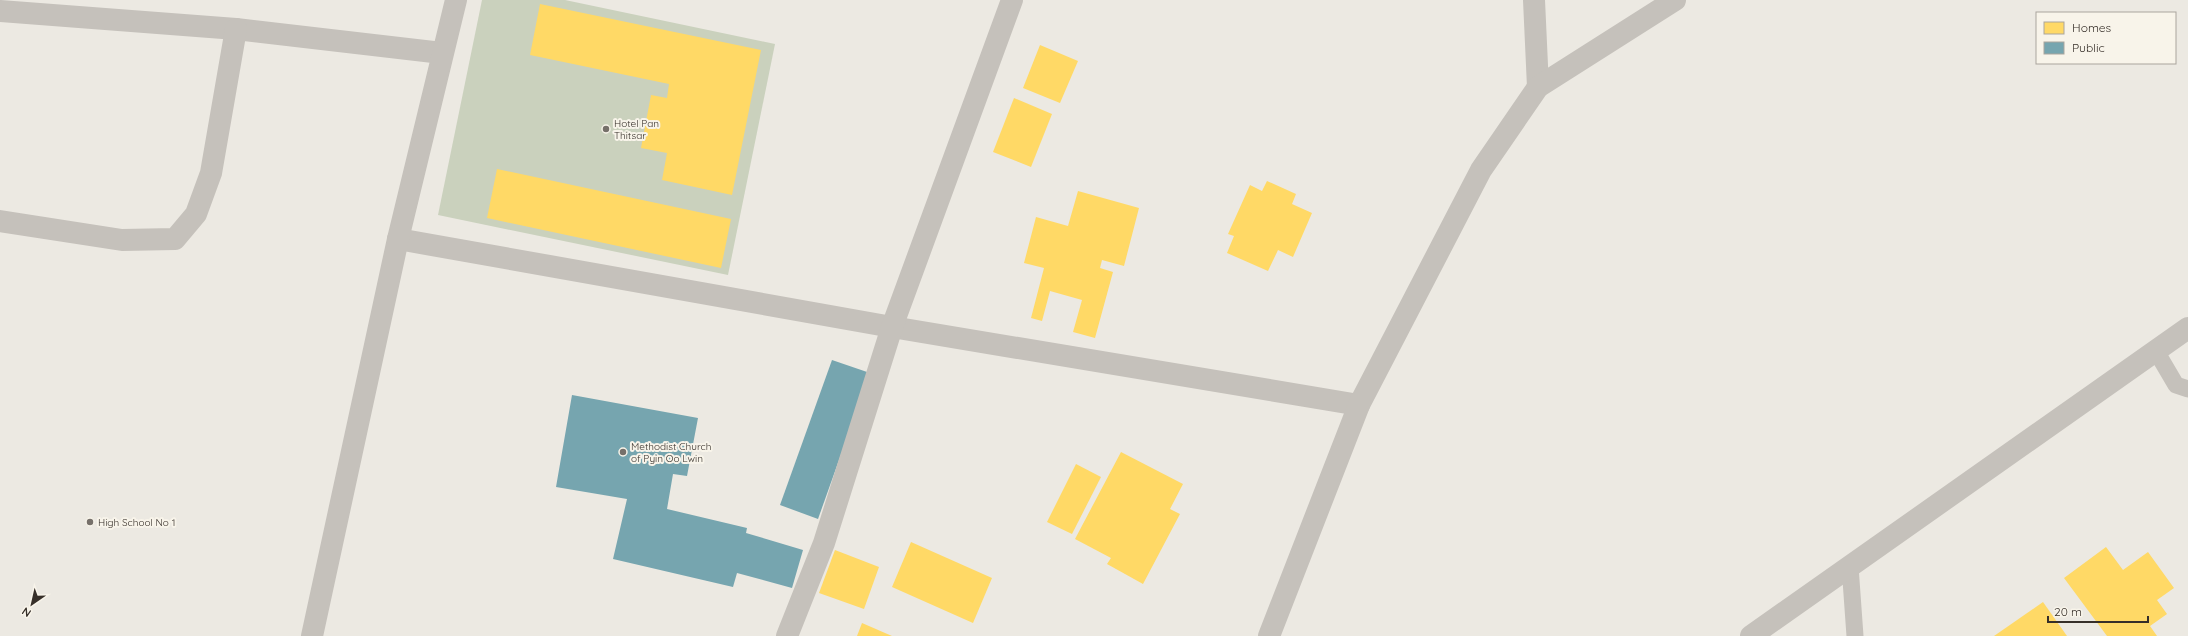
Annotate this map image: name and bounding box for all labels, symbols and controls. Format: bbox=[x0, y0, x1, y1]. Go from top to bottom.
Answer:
legend bbox=[2036, 12, 2176, 64]
text: Homes bbox=[2072, 20, 2112, 35]
text: Public bbox=[2072, 40, 2105, 55]
place label: Hotel Pan Thitsar bbox=[614, 117, 659, 142]
marker: Hotel Pan Thitsar bbox=[601, 124, 611, 134]
place label: Methodist Church of Pyin Oo Lwin bbox=[631, 440, 711, 465]
marker: Methodist Church of Pyin Oo Lwin bbox=[618, 447, 628, 457]
place label: High School No 1 bbox=[98, 516, 175, 529]
marker: High School No 1 bbox=[85, 517, 95, 527]
north arrow bbox=[12, 584, 52, 624]
scale bar bbox=[2048, 598, 2148, 624]
text: N bbox=[19, 604, 34, 620]
text: 20 m bbox=[2054, 604, 2082, 619]

